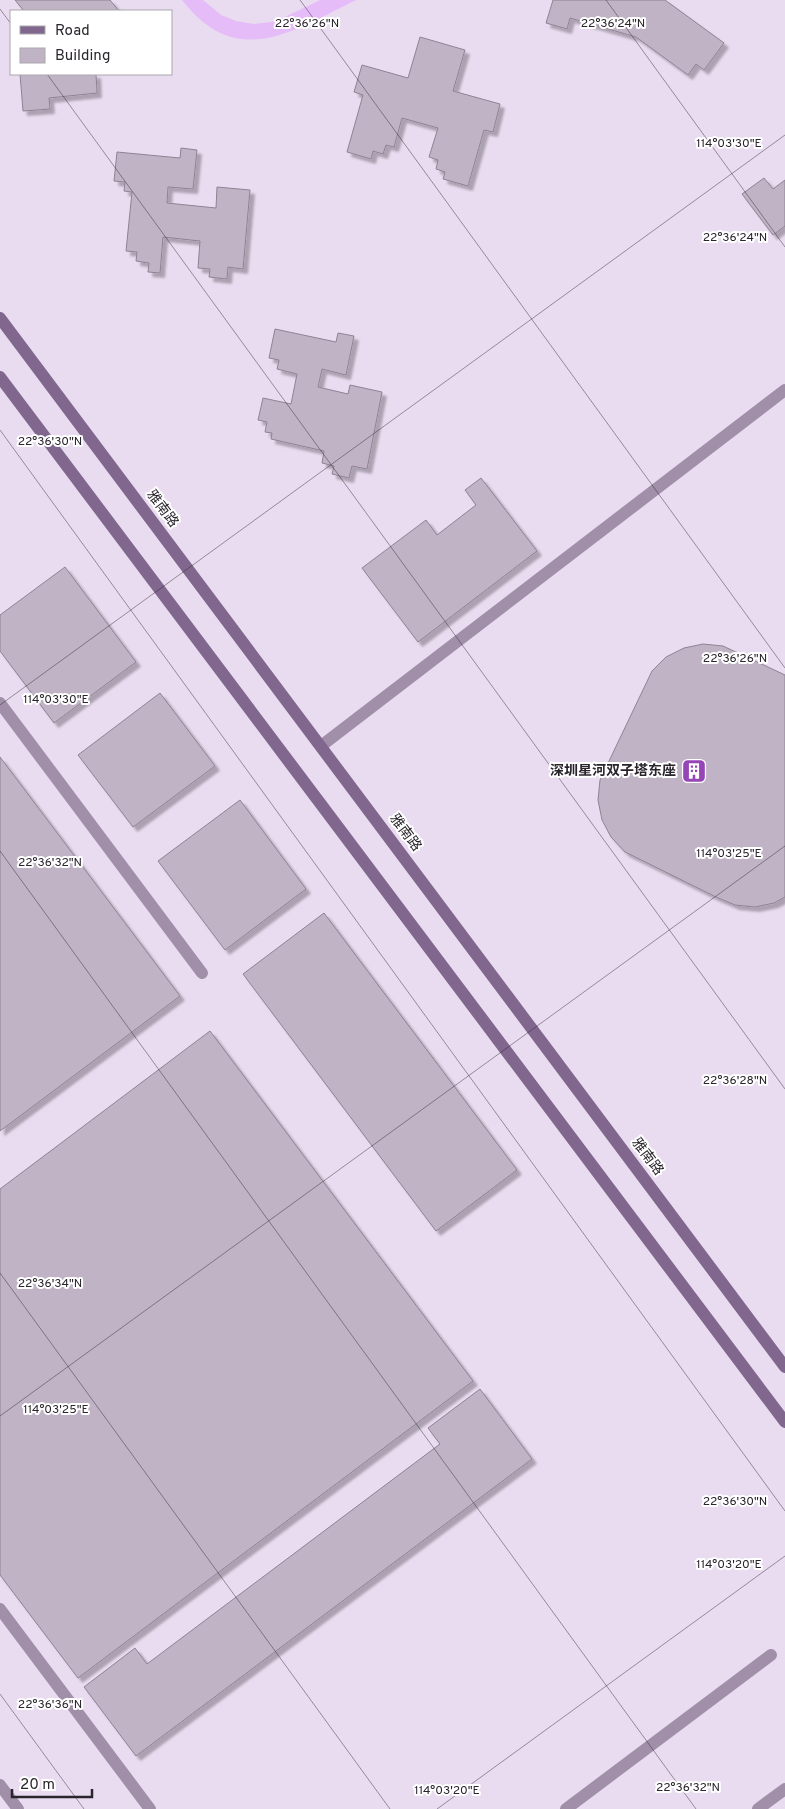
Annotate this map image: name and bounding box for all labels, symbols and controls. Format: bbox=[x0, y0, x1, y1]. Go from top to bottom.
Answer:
legend bbox=[10, 10, 172, 75]
text: 22°36'26"N bbox=[275, 16, 339, 32]
text: 22°36'24"N bbox=[581, 16, 645, 32]
text: Road bbox=[55, 22, 90, 41]
text: Building bbox=[55, 47, 110, 66]
text: 114°03'30"E bbox=[696, 136, 762, 152]
text: 22°36'24"N bbox=[703, 230, 767, 246]
text: 22°36'30"N bbox=[18, 434, 82, 450]
street label: 雅南路 bbox=[143, 487, 181, 531]
text: 22°36'26"N bbox=[703, 651, 767, 667]
text: 114°03'30"E bbox=[23, 692, 89, 708]
building icon: 深圳星河双子塔东座 bbox=[681, 758, 707, 784]
place label: 深圳星河双子塔东座 bbox=[550, 762, 676, 780]
street label: 雅南路 bbox=[386, 811, 424, 855]
text: 114°03'25"E bbox=[696, 846, 762, 862]
text: 22°36'32"N bbox=[18, 855, 82, 871]
text: 22°36'28"N bbox=[703, 1073, 767, 1089]
street label: 雅南路 bbox=[628, 1135, 666, 1179]
text: 22°36'34"N bbox=[18, 1276, 82, 1292]
text: 114°03'25"E bbox=[23, 1402, 89, 1418]
text: 22°36'30"N bbox=[703, 1494, 767, 1510]
text: 114°03'20"E bbox=[696, 1557, 762, 1573]
text: 22°36'36"N bbox=[18, 1697, 82, 1713]
scale bar bbox=[12, 1766, 92, 1798]
text: 20 m bbox=[20, 1776, 55, 1795]
text: 22°36'32"N bbox=[656, 1780, 720, 1796]
text: 114°03'20"E bbox=[414, 1783, 480, 1799]

